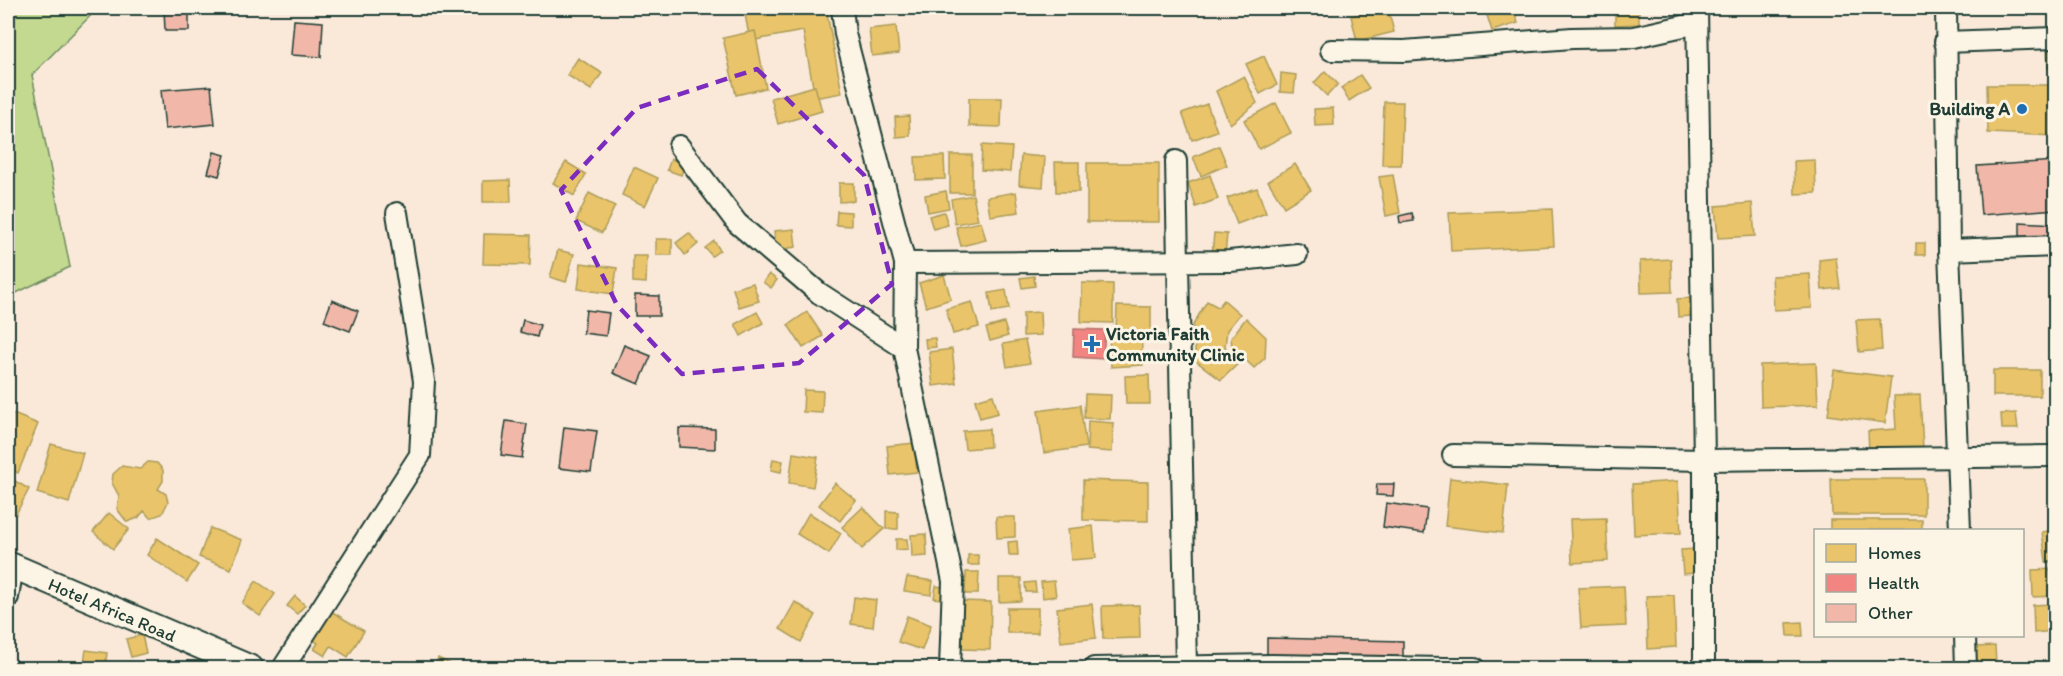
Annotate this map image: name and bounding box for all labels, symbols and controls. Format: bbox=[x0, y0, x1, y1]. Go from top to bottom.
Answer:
place label: Building A bbox=[1930, 98, 2010, 120]
marker: Building A bbox=[2015, 102, 2029, 116]
place label: Victoria Faith Community Clinic bbox=[1106, 323, 1245, 366]
marker: Victoria Faith Community Clinic bbox=[1083, 335, 1101, 353]
legend bbox=[1814, 529, 2024, 637]
text: Homes bbox=[1868, 542, 1921, 564]
text: Health bbox=[1868, 572, 1920, 594]
street label: Hotel Africa Road bbox=[45, 573, 179, 647]
text: Other bbox=[1868, 602, 1914, 624]

